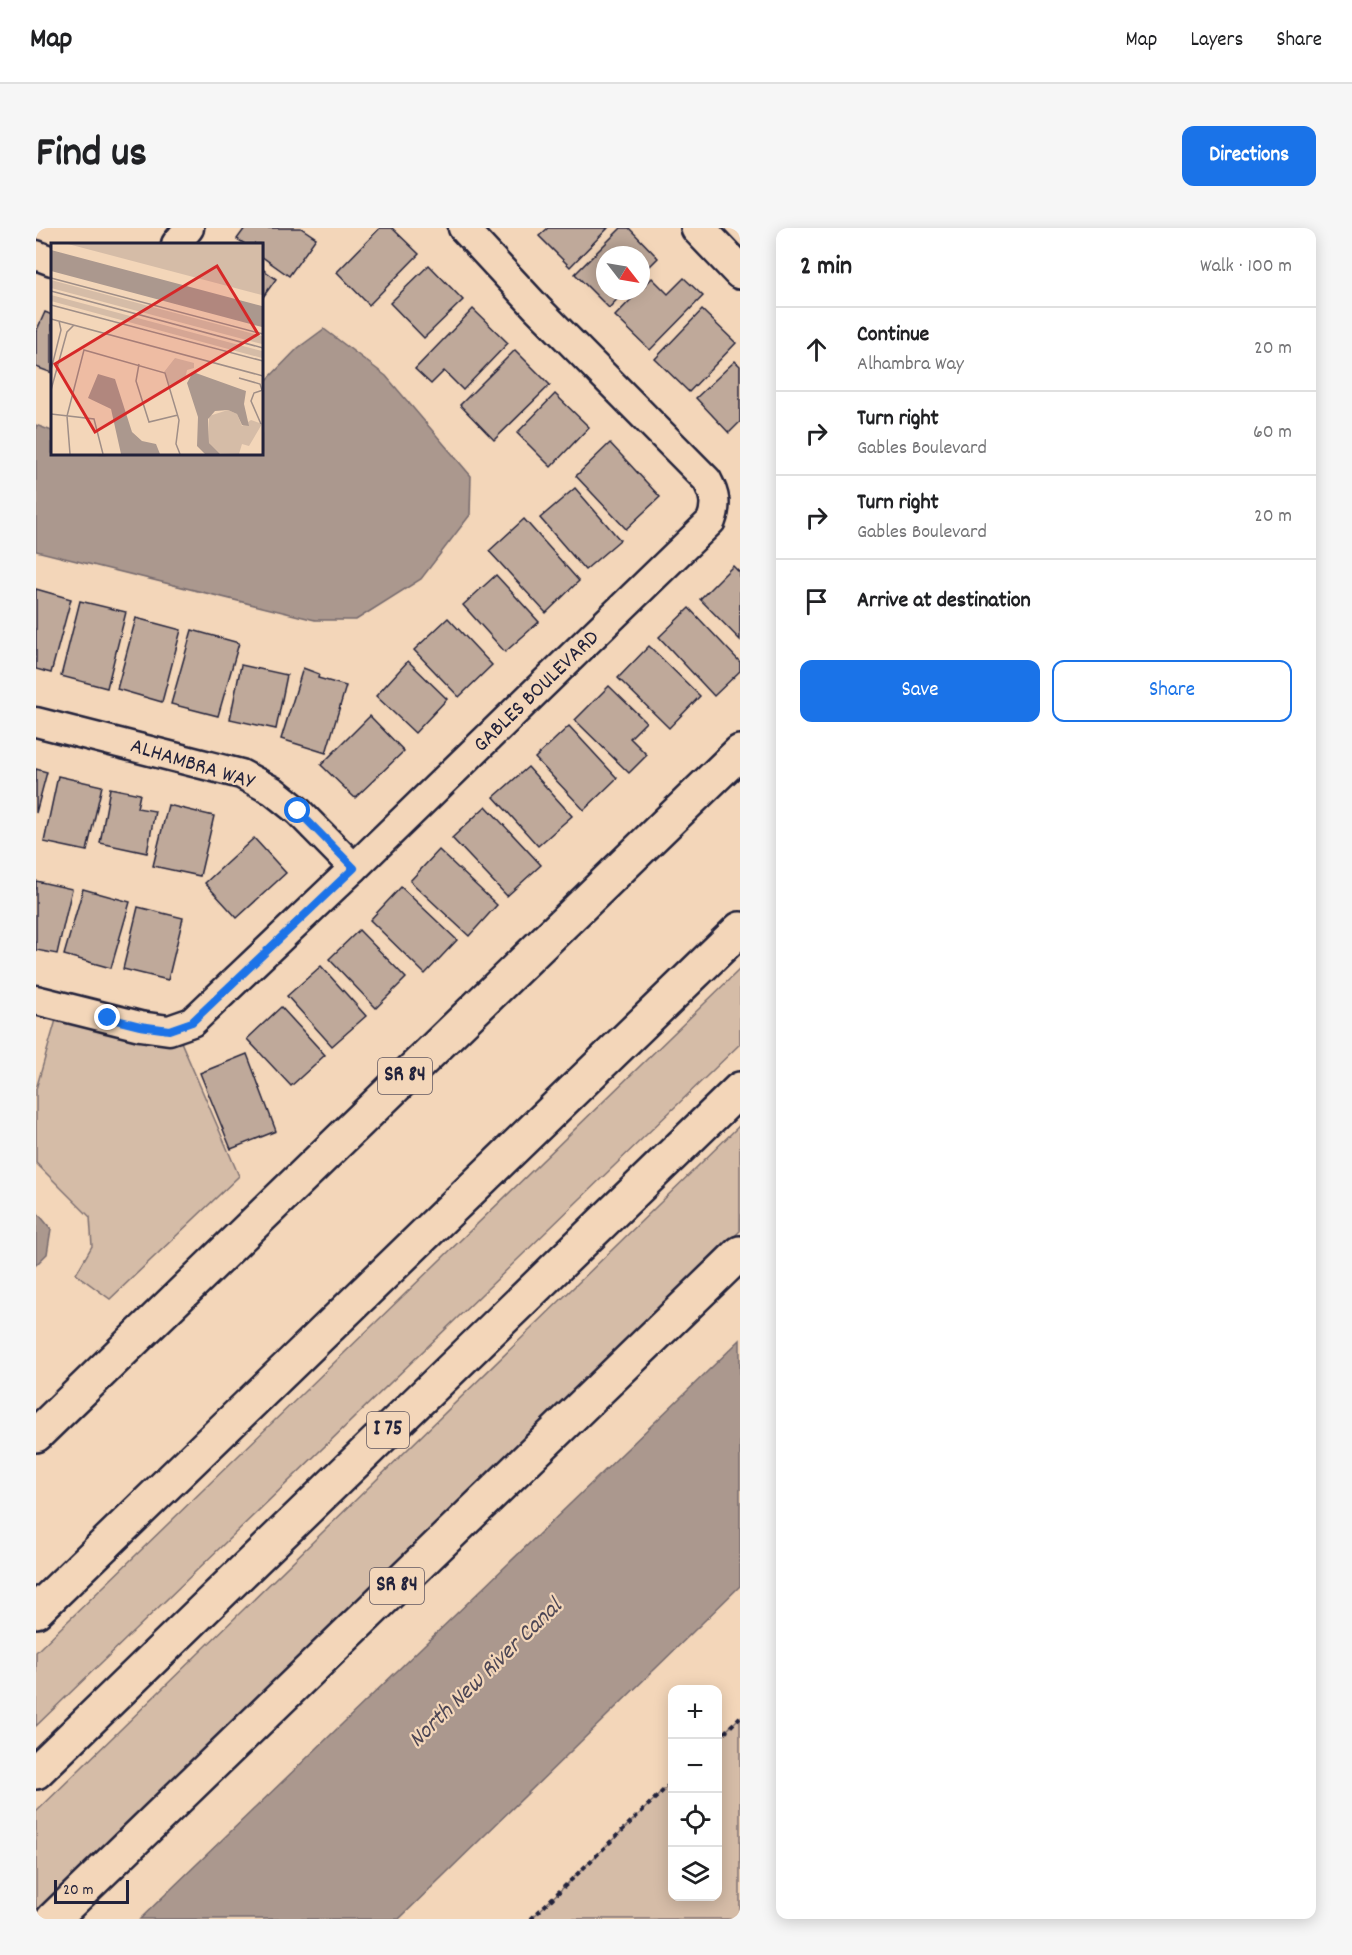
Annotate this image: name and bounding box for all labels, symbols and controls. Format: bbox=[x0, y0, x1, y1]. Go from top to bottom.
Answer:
text: Map bbox=[30, 21, 72, 61]
text: Map bbox=[1126, 26, 1157, 56]
text: Layers bbox=[1190, 26, 1243, 56]
text: Share bbox=[1276, 26, 1322, 56]
text: Find us bbox=[36, 126, 147, 186]
button: Directions bbox=[1182, 126, 1316, 186]
inset map bbox=[51, 243, 262, 454]
north arrow bbox=[596, 246, 650, 300]
text: 2 min bbox=[800, 249, 852, 286]
text: Walk · 100 m bbox=[1200, 253, 1292, 281]
text: Continue bbox=[857, 320, 929, 351]
icon: ahead bbox=[800, 333, 833, 366]
text: 20 m bbox=[1254, 335, 1292, 363]
text: Alhambra Way bbox=[857, 351, 964, 379]
text: Turn right bbox=[857, 404, 939, 435]
icon: right bbox=[800, 417, 833, 450]
text: 60 m bbox=[1253, 419, 1292, 447]
text: Gables Boulevard bbox=[857, 435, 987, 463]
text: Turn right bbox=[857, 488, 939, 519]
icon: right bbox=[800, 501, 833, 534]
text: 20 m bbox=[1254, 503, 1292, 531]
text: Gables Boulevard bbox=[857, 519, 987, 547]
icon: arrive bbox=[800, 585, 833, 618]
text: Arrive at destination bbox=[857, 586, 1031, 617]
street label: GABLES BOULEVARD bbox=[467, 624, 607, 760]
button: Save bbox=[800, 660, 1040, 722]
button: Share bbox=[1052, 660, 1292, 722]
street label: ALHAMBRA WAY bbox=[126, 731, 259, 799]
route start bbox=[284, 797, 310, 823]
route end bbox=[94, 1004, 120, 1030]
road number: SR 84 bbox=[378, 1058, 432, 1094]
road number: I 75 bbox=[367, 1412, 409, 1448]
road number: SR 84 bbox=[370, 1568, 424, 1604]
water label: North New River Canal bbox=[401, 1590, 572, 1757]
map controls bbox=[668, 1685, 722, 1901]
button: + bbox=[668, 1685, 722, 1739]
button: − bbox=[668, 1739, 722, 1793]
button: locate bbox=[668, 1793, 722, 1847]
button: layers bbox=[668, 1847, 722, 1901]
scale bar bbox=[54, 1877, 129, 1904]
text: 20 m bbox=[63, 1879, 93, 1902]

